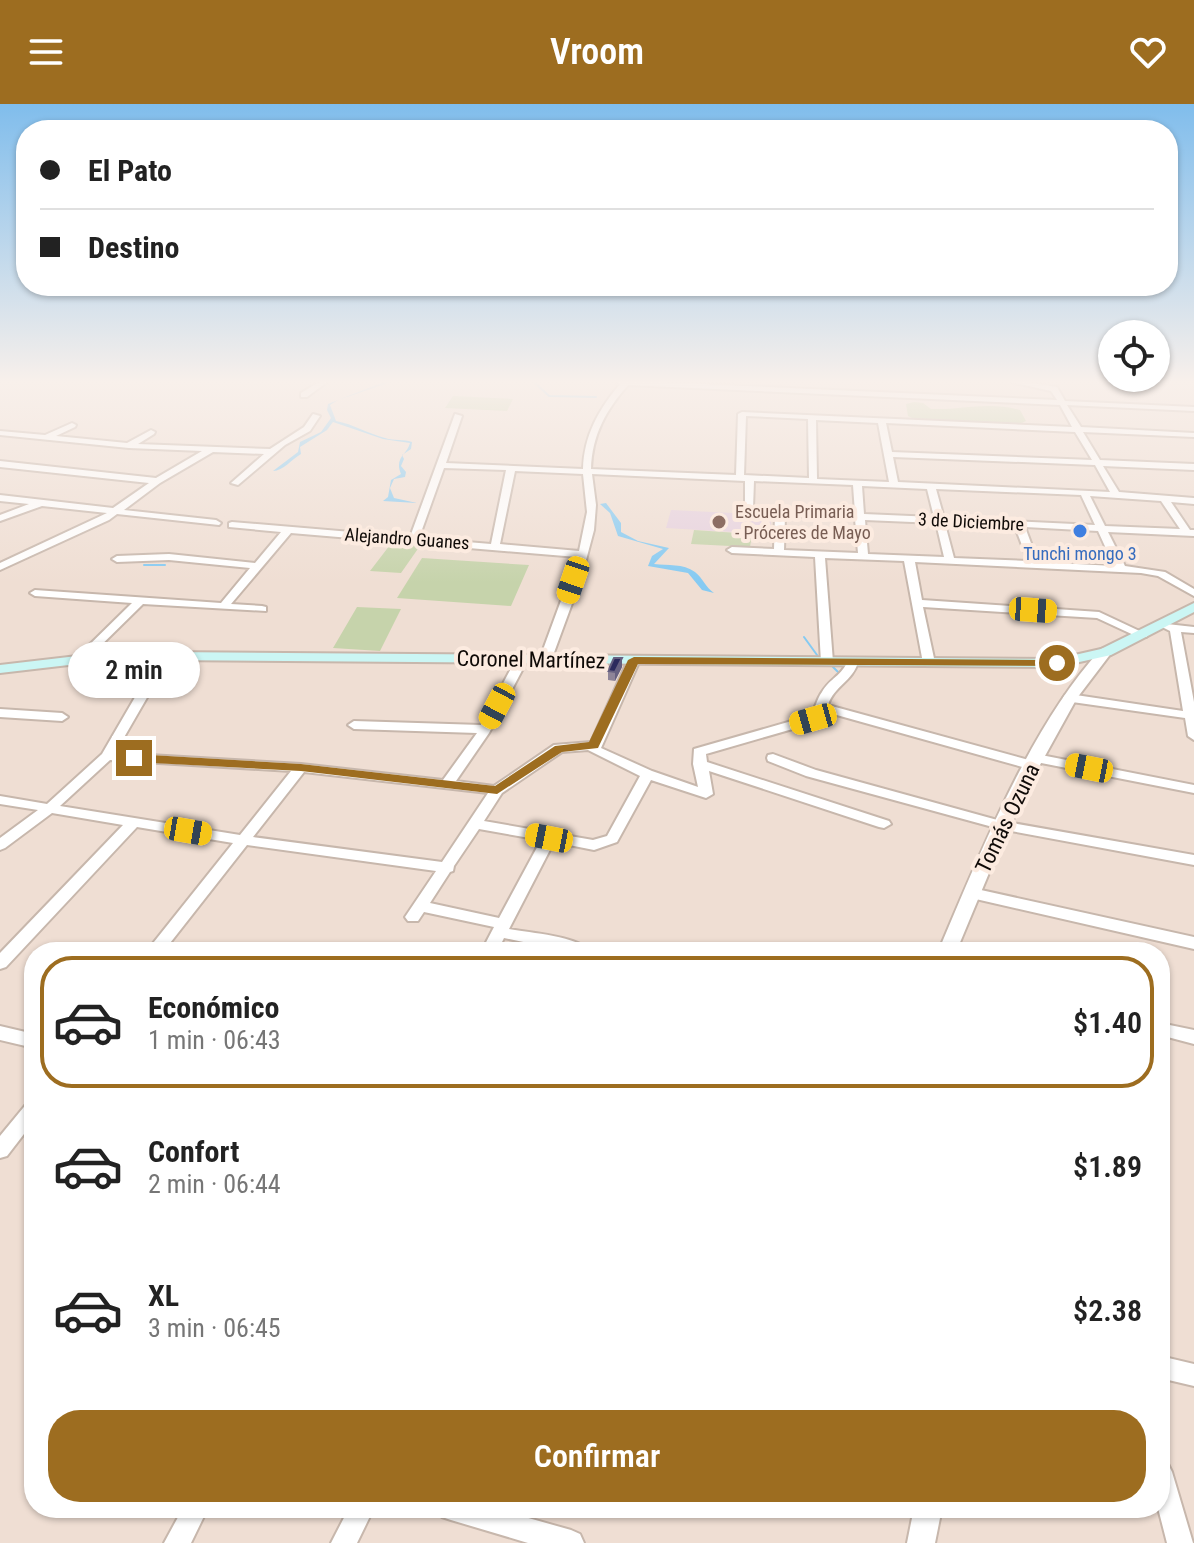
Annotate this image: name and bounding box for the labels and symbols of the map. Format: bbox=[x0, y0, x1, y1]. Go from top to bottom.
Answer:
place label: Escuela Primaria - Próceres de Mayo bbox=[735, 501, 871, 543]
street label: 3 de Diciembre bbox=[918, 508, 1025, 535]
marker: Escuela Primaria - Próceres de Mayo bbox=[710, 513, 728, 531]
marker: Tunchi mongo 3 bbox=[1071, 522, 1089, 540]
street label: Alejandro Guanes bbox=[344, 524, 470, 553]
place label: Tunchi mongo 3 bbox=[1023, 543, 1137, 564]
car bbox=[554, 553, 592, 607]
car bbox=[1008, 596, 1058, 624]
callout: 2 min bbox=[68, 642, 200, 698]
route start bbox=[1039, 645, 1075, 681]
street label: Coronel Martínez bbox=[456, 646, 606, 673]
car bbox=[475, 679, 519, 733]
car bbox=[787, 701, 839, 737]
route end bbox=[116, 740, 152, 776]
car bbox=[1063, 752, 1115, 784]
street label: Tomás Ozuna bbox=[970, 760, 1045, 877]
car bbox=[162, 815, 214, 847]
car bbox=[523, 822, 575, 854]

